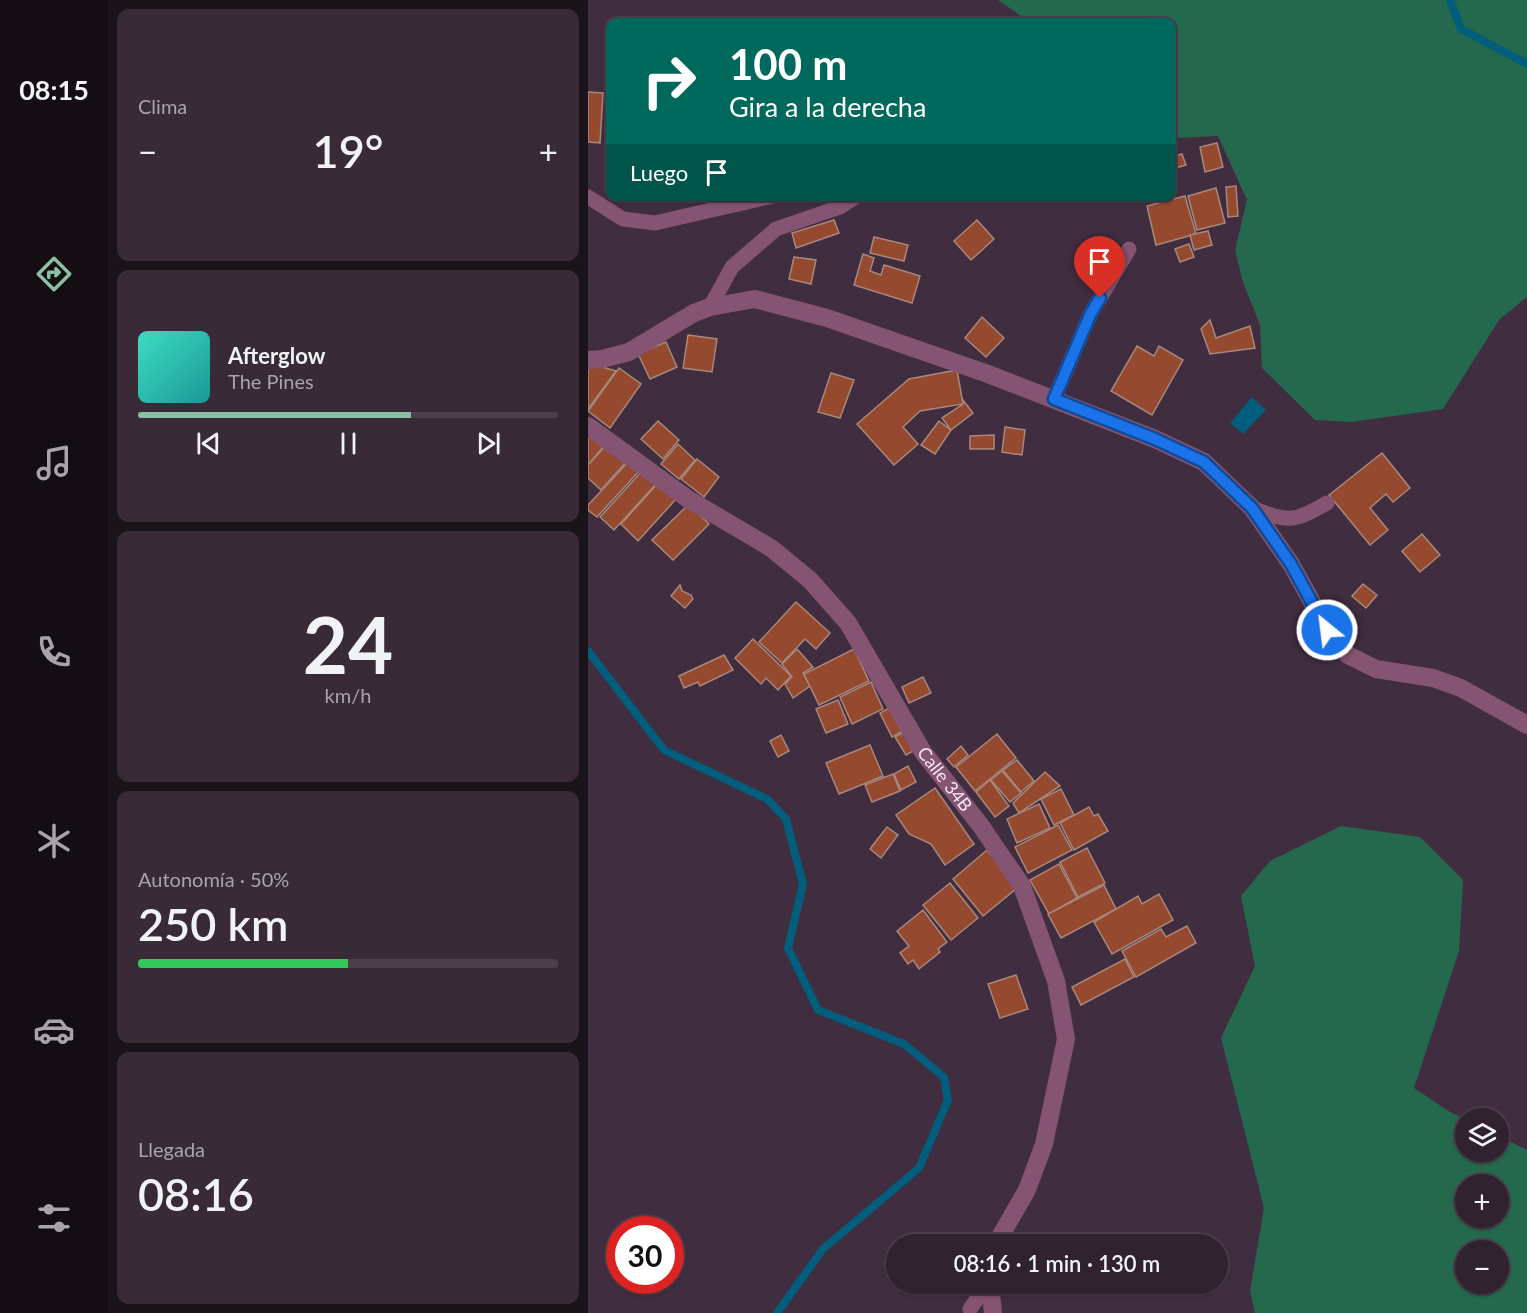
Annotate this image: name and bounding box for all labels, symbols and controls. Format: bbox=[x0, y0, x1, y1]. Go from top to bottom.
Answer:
text: 100 m bbox=[729, 39, 847, 89]
icon: right bbox=[630, 42, 708, 120]
text: 08:15 bbox=[19, 73, 89, 106]
text: Gira a la derecha bbox=[729, 90, 926, 123]
text: Clima bbox=[138, 94, 187, 118]
text: 19° bbox=[313, 124, 383, 178]
text: − bbox=[138, 131, 157, 171]
text: + bbox=[539, 131, 558, 171]
icon: arrive bbox=[700, 156, 733, 189]
text: Luego bbox=[630, 159, 688, 186]
pin bbox=[1074, 236, 1125, 298]
icon: arrive bbox=[1083, 245, 1116, 278]
icon: directions bbox=[33, 253, 75, 295]
text: Afterglow bbox=[228, 342, 325, 369]
text: The Pines bbox=[228, 369, 314, 393]
icon: previous bbox=[192, 427, 225, 460]
icon: pause bbox=[332, 427, 365, 460]
icon: next bbox=[472, 427, 505, 460]
icon: music bbox=[33, 442, 75, 484]
text: 24 bbox=[303, 597, 393, 691]
position arrow bbox=[1295, 598, 1359, 662]
icon: phone bbox=[33, 631, 75, 673]
text: km/h bbox=[325, 683, 371, 707]
street label: Calle 34B bbox=[913, 742, 977, 815]
icon: climate bbox=[33, 820, 75, 862]
text: Autonomía · 50% bbox=[138, 867, 289, 891]
text: 250 km bbox=[138, 897, 288, 951]
icon: car bbox=[33, 1009, 75, 1051]
map controls bbox=[1455, 1108, 1509, 1294]
button: layers bbox=[1455, 1108, 1509, 1162]
text: Llegada bbox=[138, 1137, 205, 1161]
text: 08:16 bbox=[138, 1167, 254, 1221]
button: + bbox=[1455, 1174, 1509, 1228]
icon: filters bbox=[33, 1197, 75, 1239]
speed limit sign: 30 bbox=[606, 1216, 684, 1294]
button: − bbox=[1455, 1240, 1509, 1294]
text: 08:16 · 1 min · 130 m bbox=[954, 1250, 1160, 1277]

